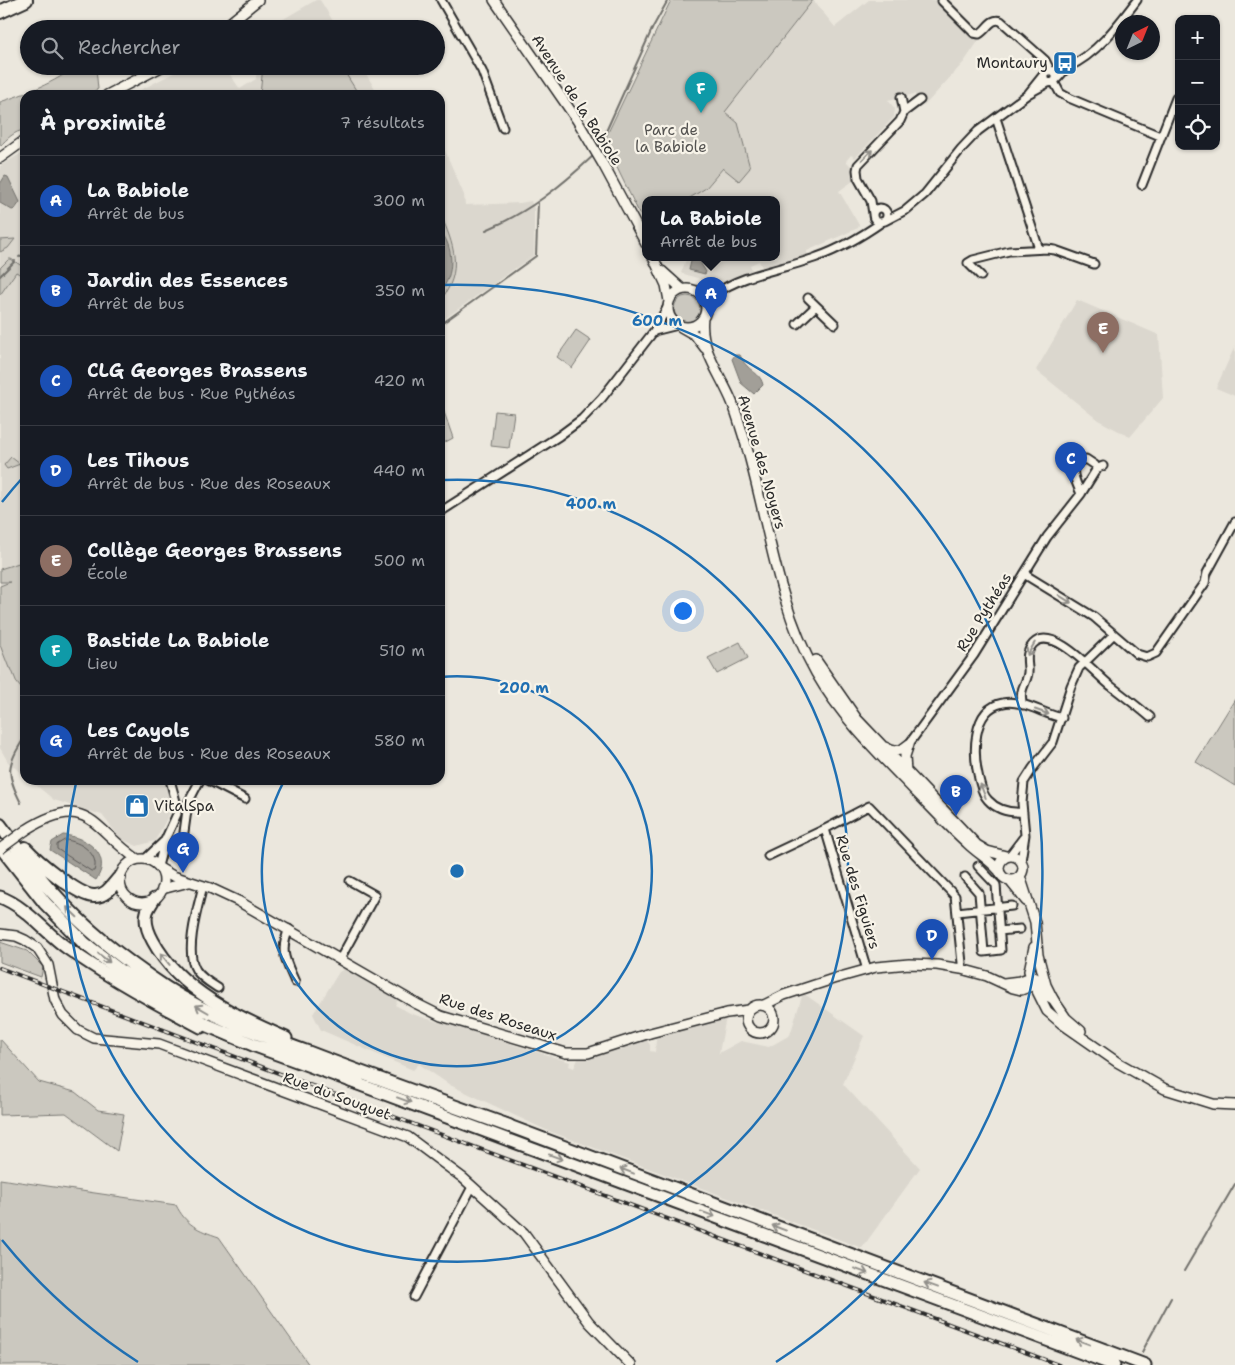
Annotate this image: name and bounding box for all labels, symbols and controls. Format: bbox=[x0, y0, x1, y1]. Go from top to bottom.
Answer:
north arrow bbox=[1115, 15, 1160, 60]
map controls bbox=[1175, 15, 1220, 150]
button: + bbox=[1175, 15, 1220, 60]
search box bbox=[20, 20, 445, 75]
street label: Avenue de la Babiole bbox=[527, 31, 627, 169]
icon: search bbox=[38, 34, 66, 62]
text: Rechercher bbox=[78, 35, 181, 60]
bus stop icon: Montaury bbox=[1052, 50, 1078, 76]
place label: Montaury bbox=[976, 53, 1048, 73]
button: − bbox=[1175, 60, 1220, 105]
pin: F bbox=[685, 72, 717, 113]
button: locate bbox=[1175, 105, 1220, 150]
text: À proximité bbox=[40, 109, 166, 137]
text: 7 résultats bbox=[340, 112, 425, 133]
park label: Parc de la Babiole bbox=[635, 120, 707, 157]
one-way arrow bbox=[861, 148, 873, 161]
text: La Babiole bbox=[87, 178, 189, 203]
text: A bbox=[50, 190, 62, 211]
text: 300 m bbox=[373, 190, 425, 211]
popup bbox=[642, 196, 780, 261]
text: Arrêt de bus bbox=[87, 203, 185, 224]
text: La Babiole bbox=[660, 206, 762, 231]
text: Arrêt de bus bbox=[660, 231, 758, 252]
text: Jardin des Essences bbox=[87, 268, 288, 293]
pin: A bbox=[695, 277, 727, 318]
text: B bbox=[51, 280, 61, 301]
text: 350 m bbox=[374, 280, 425, 301]
text: Arrêt de bus bbox=[87, 293, 185, 314]
text: 600 m bbox=[632, 311, 682, 331]
pin: E bbox=[1087, 312, 1119, 353]
text: CLG Georges Brassens bbox=[87, 358, 308, 383]
text: C bbox=[51, 370, 61, 391]
text: 420 m bbox=[374, 370, 425, 391]
text: Arrêt de bus · Rue Pythéas bbox=[87, 383, 296, 404]
street label: Avenue des Noyers bbox=[733, 392, 791, 532]
pin: C bbox=[1055, 442, 1087, 483]
text: Les Tihous bbox=[87, 448, 189, 473]
text: D bbox=[50, 460, 62, 481]
text: 440 m bbox=[373, 460, 425, 481]
text: Arrêt de bus · Rue des Roseaux bbox=[87, 473, 331, 494]
text: 400 m bbox=[566, 494, 616, 514]
text: Collège Georges Brassens bbox=[87, 538, 342, 563]
text: E bbox=[51, 550, 61, 571]
text: 500 m bbox=[374, 550, 425, 571]
text: École bbox=[87, 563, 128, 584]
street label: Rue Pythéas bbox=[952, 569, 1016, 655]
one-way arrow bbox=[1058, 595, 1072, 605]
your location bbox=[670, 598, 696, 624]
text: Bastide La Babiole bbox=[87, 628, 269, 653]
text: F bbox=[51, 640, 61, 661]
text: 510 m bbox=[379, 640, 425, 661]
one-way arrow bbox=[1026, 641, 1036, 656]
text: Lieu bbox=[87, 653, 118, 674]
text: 200 m bbox=[499, 678, 549, 698]
one-way arrow bbox=[1034, 707, 1050, 717]
text: Les Cayols bbox=[87, 718, 190, 743]
text: G bbox=[50, 730, 62, 751]
text: 580 m bbox=[374, 730, 425, 751]
text: Arrêt de bus · Rue des Roseaux bbox=[87, 743, 331, 764]
pin: B bbox=[940, 775, 972, 816]
one-way arrow bbox=[978, 784, 988, 799]
shop icon: VitalSpa bbox=[124, 793, 150, 819]
place label: VitalSpa bbox=[154, 796, 215, 816]
pin: G bbox=[167, 832, 199, 873]
street label: Rue des Figuiers bbox=[831, 832, 885, 952]
centre of rings bbox=[448, 862, 466, 880]
one-way arrow bbox=[66, 906, 79, 918]
pin: D bbox=[916, 919, 948, 960]
one-way arrow bbox=[97, 953, 110, 964]
one-way arrow bbox=[160, 953, 171, 966]
street label: Rue des Roseaux bbox=[437, 989, 559, 1045]
one-way arrow bbox=[195, 1004, 210, 1014]
street label: Rue du Souquet bbox=[280, 1067, 394, 1125]
one-way arrow bbox=[396, 1097, 411, 1106]
one-way arrow bbox=[548, 1153, 563, 1162]
one-way arrow bbox=[620, 1166, 635, 1175]
one-way arrow bbox=[700, 1210, 715, 1219]
one-way arrow bbox=[772, 1223, 787, 1232]
one-way arrow bbox=[853, 1267, 868, 1276]
one-way arrow bbox=[924, 1280, 939, 1289]
one-way arrow bbox=[1076, 1337, 1092, 1346]

